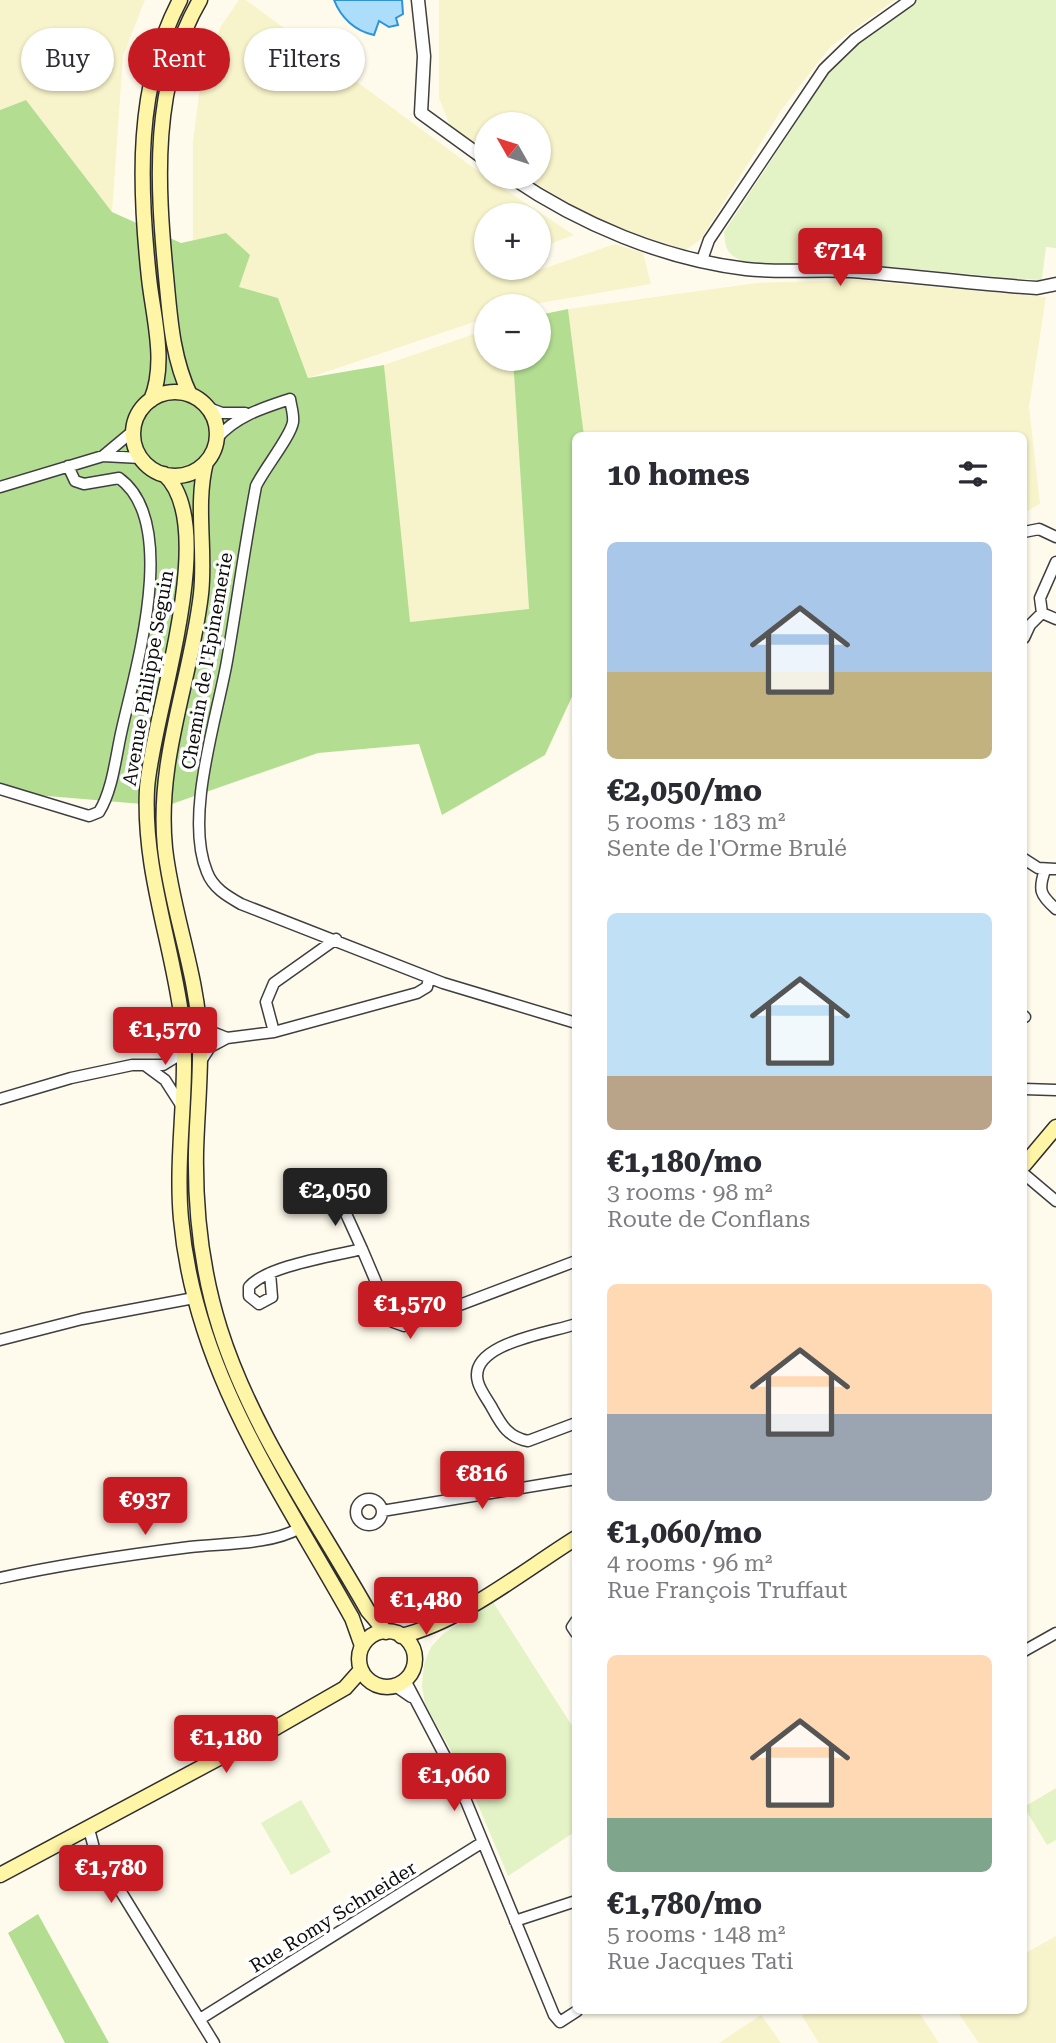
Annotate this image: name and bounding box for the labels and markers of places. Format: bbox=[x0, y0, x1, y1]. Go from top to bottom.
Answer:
pin: €714 bbox=[799, 229, 881, 288]
pin: €1,570 bbox=[108, 1007, 222, 1067]
pin: €2,050 bbox=[278, 1168, 392, 1228]
pin: €1,570 bbox=[353, 1282, 467, 1341]
pin: €816 bbox=[441, 1452, 523, 1511]
pin: €937 bbox=[104, 1478, 186, 1537]
pin: €1,480 bbox=[369, 1578, 483, 1637]
pin: €1,180 bbox=[169, 1716, 283, 1775]
pin: €1,060 bbox=[397, 1754, 511, 1813]
pin: €1,780 bbox=[54, 1846, 168, 1905]

